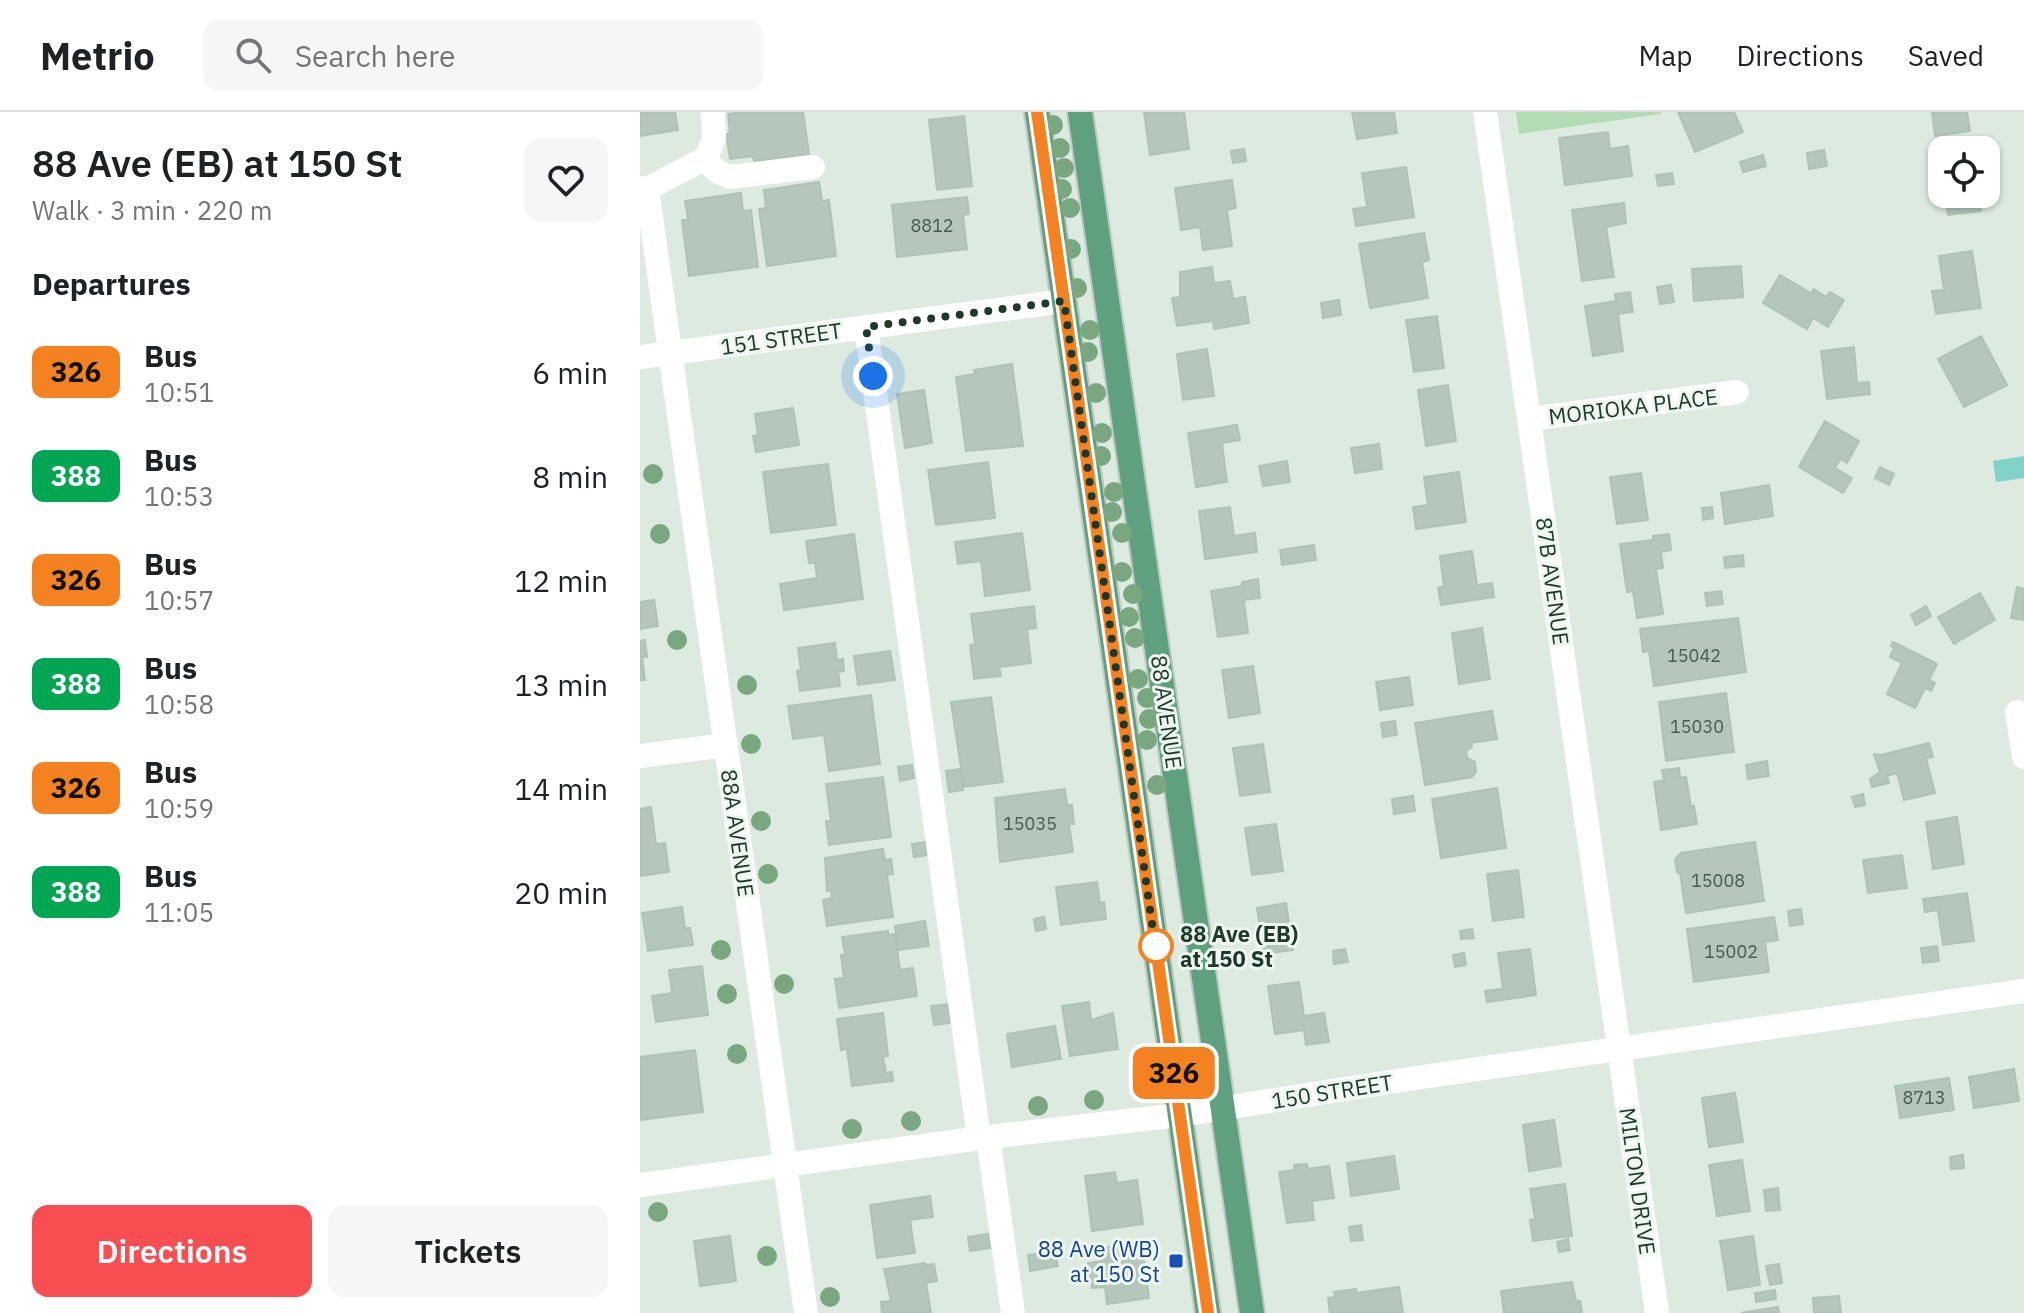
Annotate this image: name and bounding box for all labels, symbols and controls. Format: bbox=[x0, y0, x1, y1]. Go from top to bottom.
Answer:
search box bbox=[203, 19, 763, 91]
text: Metrio bbox=[40, 31, 155, 80]
icon: search bbox=[231, 33, 275, 77]
text: Search here bbox=[295, 36, 456, 75]
text: Map bbox=[1638, 37, 1692, 74]
text: Directions bbox=[1736, 37, 1864, 74]
text: Saved bbox=[1908, 37, 1984, 74]
map controls bbox=[1928, 136, 2000, 208]
button: locate bbox=[1928, 136, 2000, 208]
text: 88 Ave (EB) at 150 St bbox=[32, 138, 402, 187]
button: heart bbox=[524, 138, 608, 222]
text: Walk · 3 min · 220 m bbox=[32, 193, 272, 227]
house number: 8812 bbox=[910, 214, 954, 237]
text: Departures bbox=[32, 264, 191, 303]
street label: 151 STREET bbox=[718, 315, 844, 361]
text: Bus bbox=[144, 336, 197, 375]
text: 326 bbox=[51, 353, 101, 390]
text: 6 min bbox=[532, 353, 608, 392]
your location bbox=[853, 356, 893, 396]
text: 10:51 bbox=[144, 375, 214, 409]
street label: MORIOKA PLACE bbox=[1547, 381, 1719, 431]
text: Bus bbox=[144, 440, 197, 479]
text: 388 bbox=[51, 457, 101, 494]
text: 8 min bbox=[532, 457, 608, 496]
text: 10:53 bbox=[144, 479, 214, 513]
street label: 87B AVENUE bbox=[1530, 515, 1576, 647]
text: Bus bbox=[144, 544, 197, 583]
text: 326 bbox=[51, 561, 101, 598]
text: 12 min bbox=[514, 561, 608, 600]
text: 10:57 bbox=[144, 583, 214, 617]
house number: 15042 bbox=[1667, 644, 1721, 667]
text: Bus bbox=[144, 648, 197, 687]
street label: 88 AVENUE bbox=[1145, 653, 1189, 771]
text: 388 bbox=[51, 665, 101, 702]
text: 13 min bbox=[514, 665, 608, 704]
text: 10:58 bbox=[144, 687, 214, 721]
house number: 15030 bbox=[1670, 715, 1724, 738]
text: Bus bbox=[144, 752, 197, 791]
street label: 88A AVENUE bbox=[715, 767, 761, 899]
text: 326 bbox=[51, 769, 101, 806]
text: 14 min bbox=[514, 769, 608, 808]
text: 10:59 bbox=[144, 791, 214, 825]
house number: 15035 bbox=[1003, 812, 1057, 835]
text: Bus bbox=[144, 856, 197, 895]
house number: 15008 bbox=[1691, 869, 1745, 892]
text: 388 bbox=[51, 873, 101, 910]
text: 20 min bbox=[514, 873, 608, 912]
text: 11:05 bbox=[144, 895, 214, 929]
place label: 88 Ave (EB) at 150 St bbox=[1180, 919, 1298, 973]
marker: 88 Ave (EB) at 150 St bbox=[1139, 929, 1173, 963]
house number: 15002 bbox=[1704, 940, 1758, 963]
line badge: 326 bbox=[1128, 1047, 1220, 1099]
text: 326 bbox=[1149, 1054, 1199, 1091]
street label: 150 STREET bbox=[1269, 1067, 1395, 1115]
house number: 8713 bbox=[1902, 1086, 1946, 1109]
street label: MILTON DRIVE bbox=[1613, 1105, 1663, 1257]
button: Directions bbox=[32, 1205, 312, 1297]
button: Tickets bbox=[328, 1205, 608, 1297]
place label: 88 Ave (WB) at 150 St bbox=[1038, 1234, 1160, 1288]
marker: 88 Ave (WB) at 150 St bbox=[1167, 1252, 1185, 1270]

